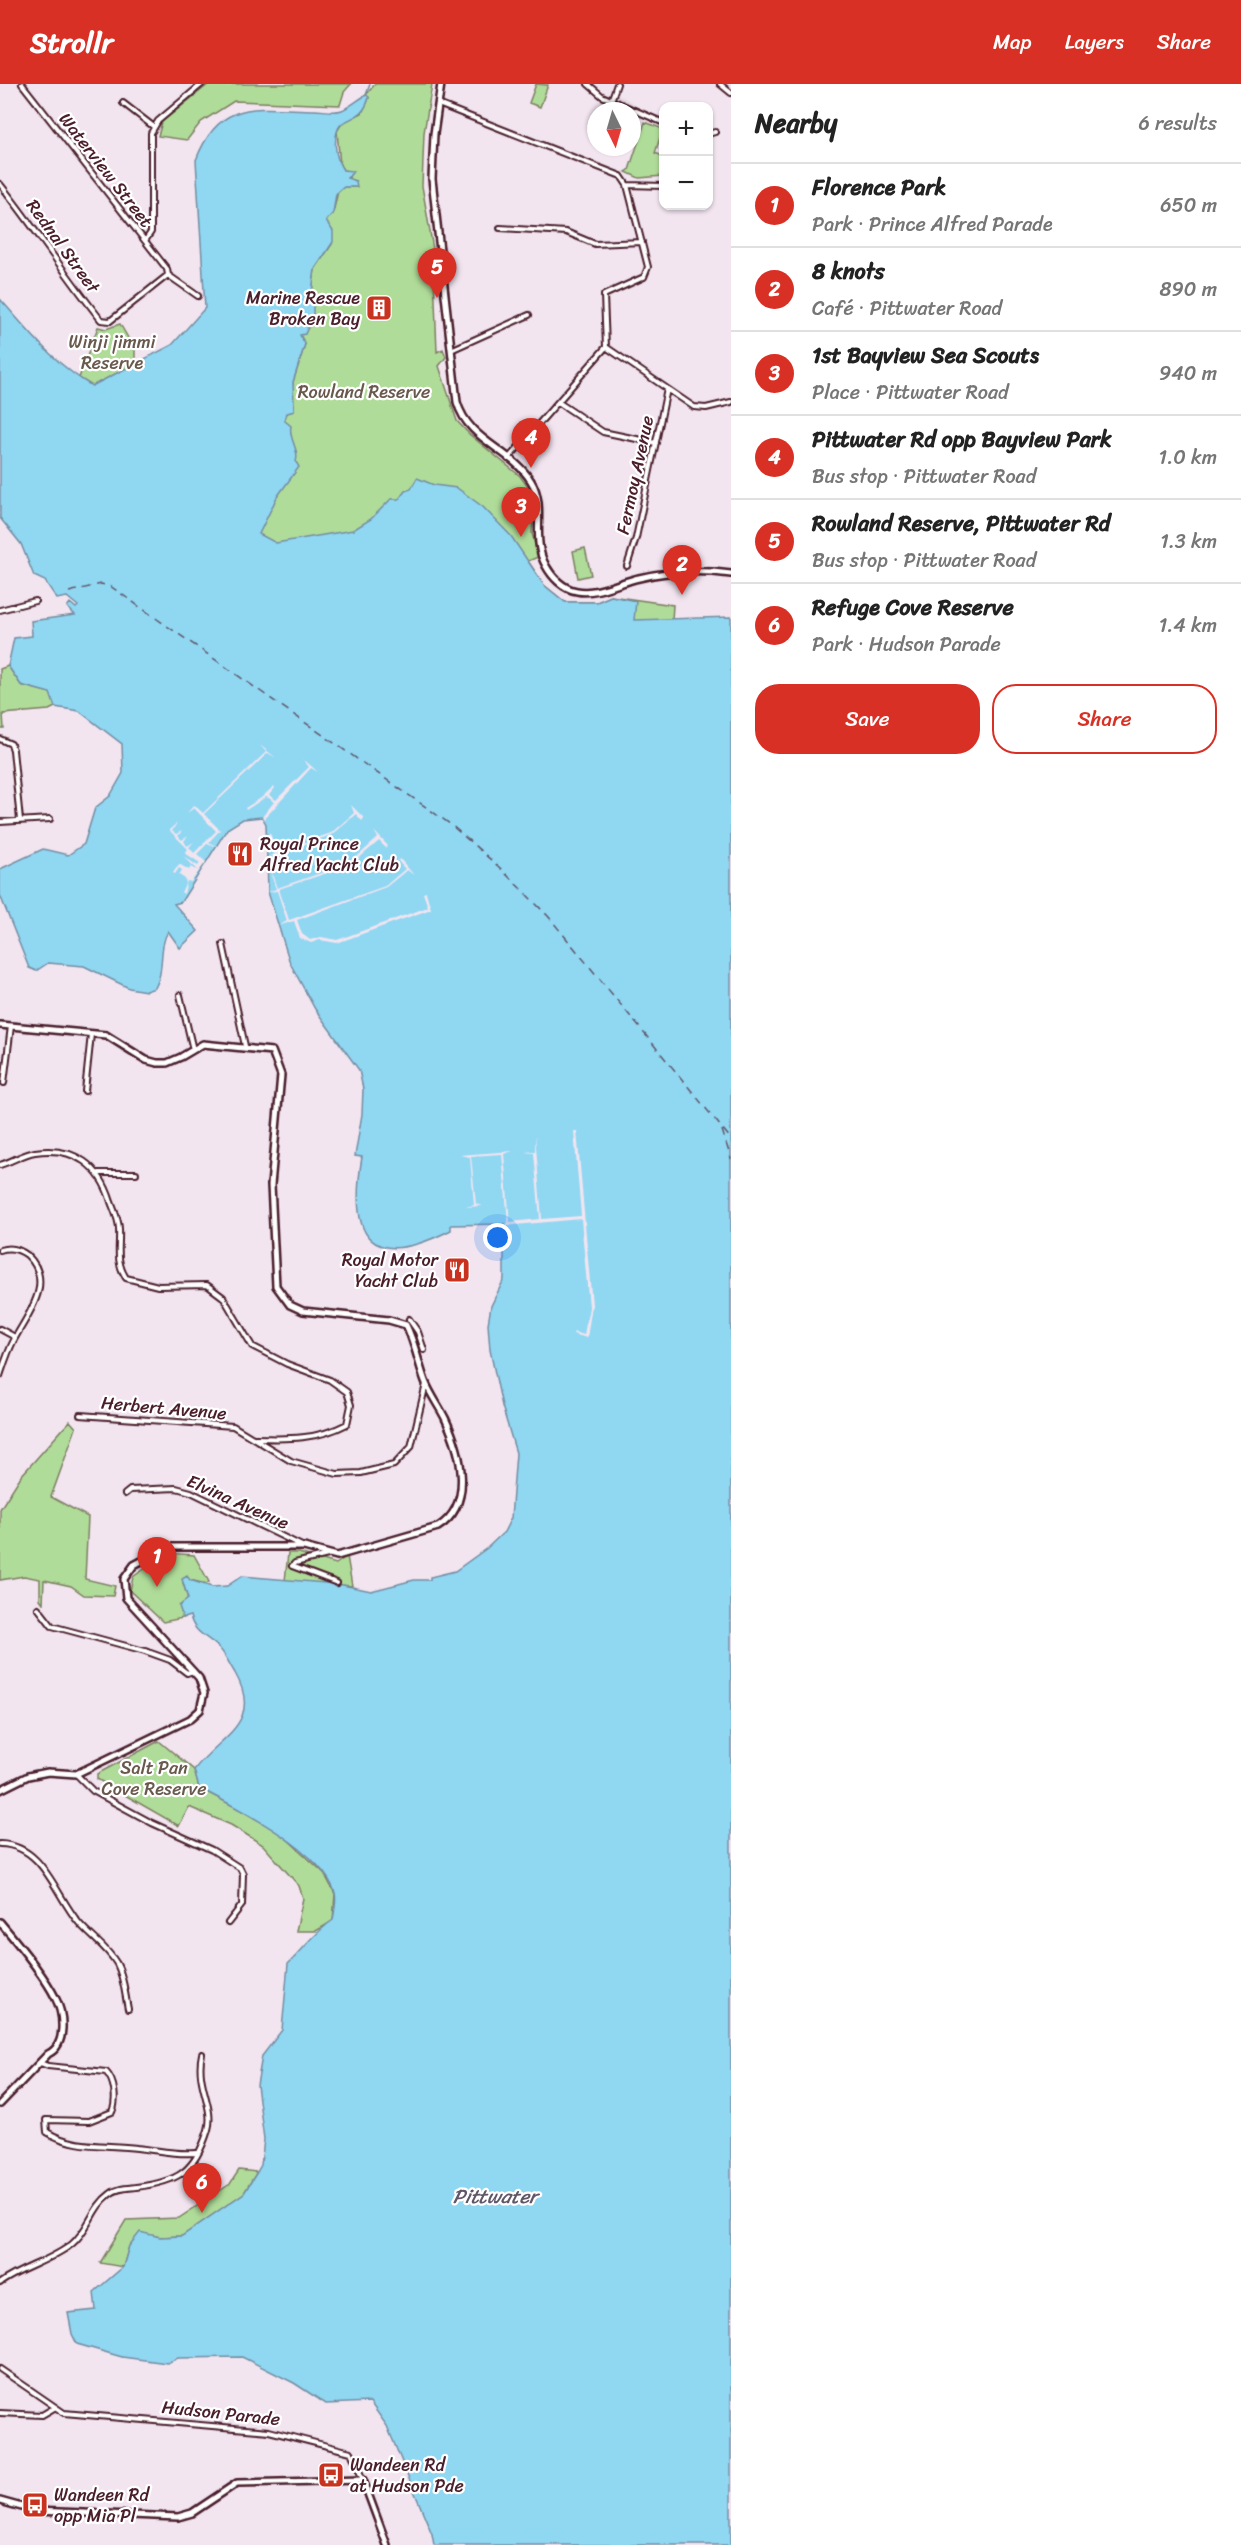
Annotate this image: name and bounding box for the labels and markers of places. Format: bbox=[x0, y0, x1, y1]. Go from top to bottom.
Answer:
pin: 5 bbox=[418, 248, 456, 298]
place label: Marine Rescue Broken Bay bbox=[246, 282, 361, 335]
building icon: Marine Rescue Broken Bay bbox=[364, 293, 394, 323]
pin: 4 bbox=[512, 418, 550, 468]
pin: 3 bbox=[502, 488, 540, 537]
pin: 2 bbox=[662, 546, 702, 595]
place label: Royal Prince Alfred Yacht Club bbox=[259, 828, 400, 881]
restaurant icon: Royal Prince Alfred Yacht Club bbox=[225, 839, 255, 869]
place label: Royal Motor Yacht Club bbox=[342, 1244, 440, 1297]
restaurant icon: Royal Motor Yacht Club bbox=[442, 1255, 472, 1285]
pin: 1 bbox=[138, 1538, 176, 1587]
pin: 6 bbox=[182, 2164, 222, 2213]
place label: Wandeen Rd at Hudson Pde bbox=[350, 2449, 464, 2502]
bus stop icon: Wandeen Rd at Hudson Pde bbox=[316, 2460, 346, 2490]
place label: Wandeen Rd opp Mia Pl bbox=[54, 2479, 150, 2532]
bus stop icon: Wandeen Rd opp Mia Pl bbox=[20, 2490, 50, 2520]

